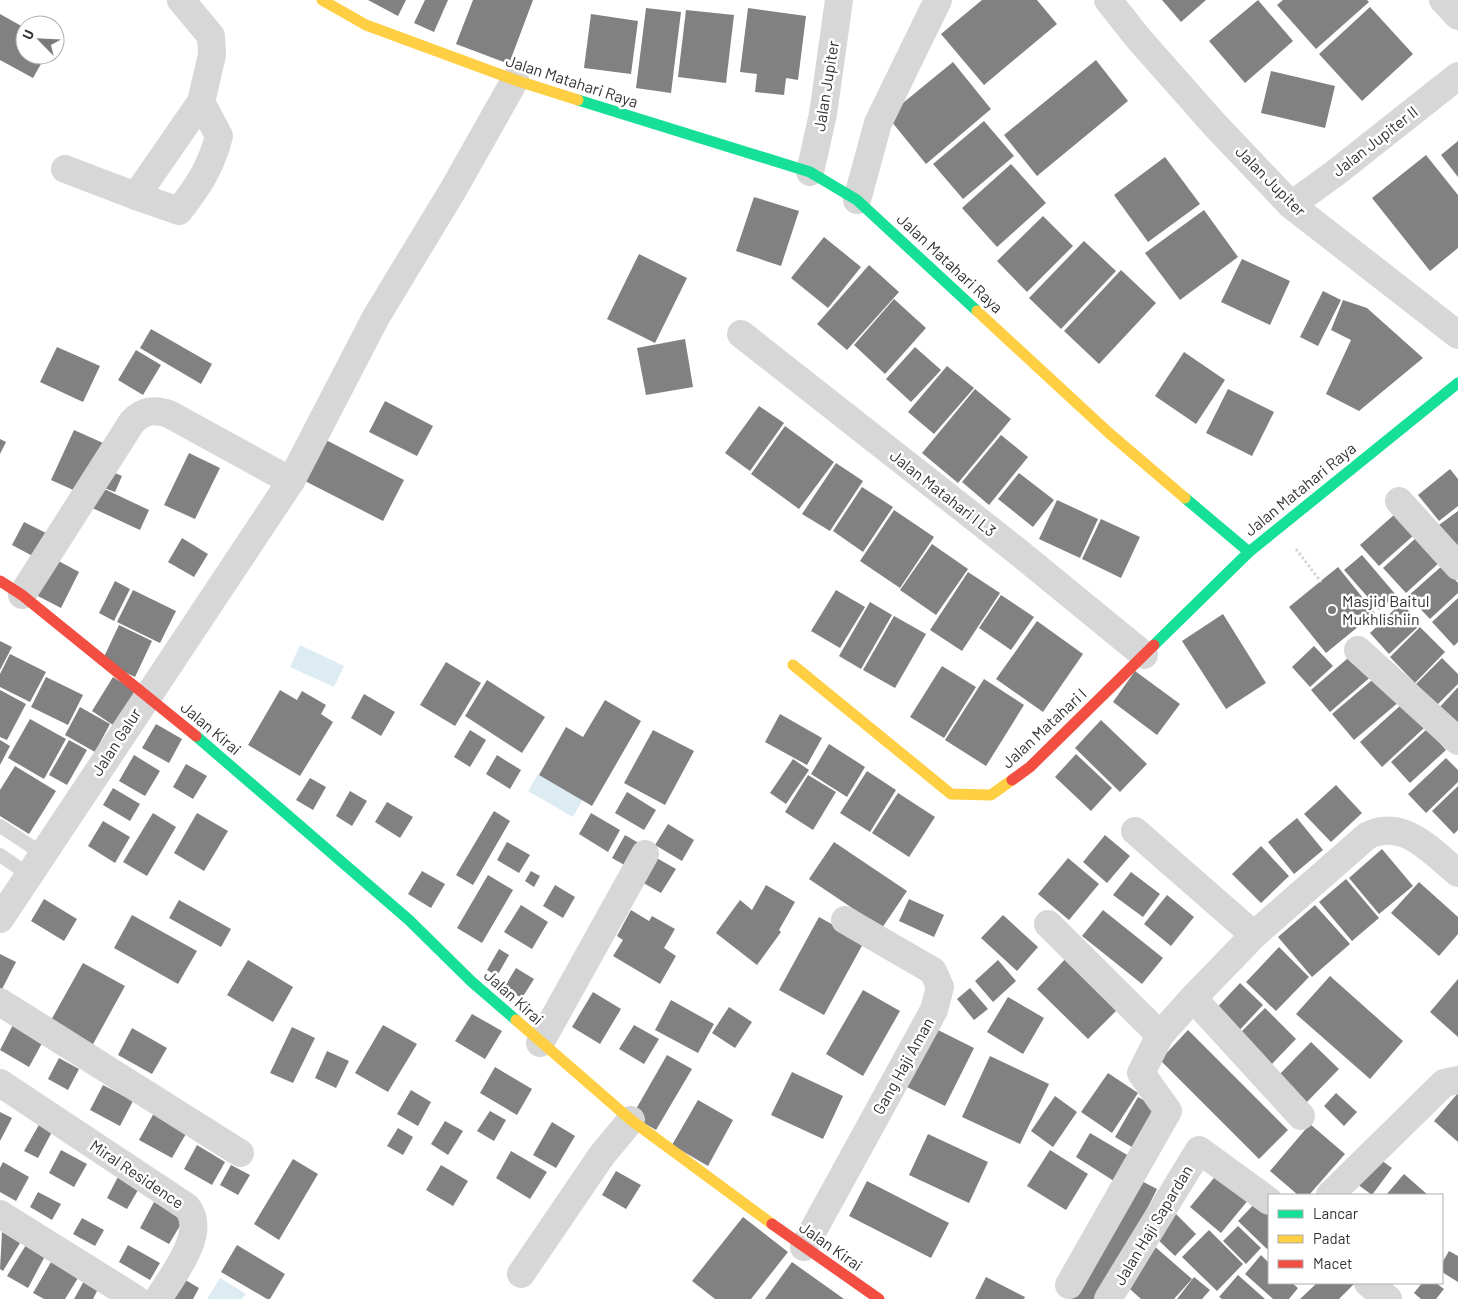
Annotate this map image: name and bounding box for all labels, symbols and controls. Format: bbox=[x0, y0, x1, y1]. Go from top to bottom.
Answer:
north arrow bbox=[15, 15, 65, 65]
text: U bbox=[18, 27, 37, 42]
street label: Jalan Jupiter bbox=[809, 39, 842, 133]
street label: Jalan Matahari Raya bbox=[504, 50, 641, 111]
street label: Jalan Jupiter II bbox=[1328, 101, 1421, 180]
street label: Jalan Jupiter bbox=[1232, 141, 1311, 220]
street label: Jalan Matahari Raya bbox=[893, 209, 1007, 317]
street label: Jalan Matahari Raya bbox=[1240, 438, 1359, 539]
street label: Jalan Matahari I L3 bbox=[887, 445, 1000, 540]
place label: Masjid Baitul Mukhlishiin bbox=[1342, 591, 1430, 628]
marker: Masjid Baitul Mukhlishiin bbox=[1326, 604, 1338, 616]
street label: Jalan Matahari I bbox=[997, 684, 1090, 772]
street label: Jalan Kirai bbox=[177, 697, 245, 758]
street label: Jalan Galur bbox=[87, 704, 145, 779]
street label: Jalan Kirai bbox=[481, 965, 548, 1028]
street label: Gang Haji Aman bbox=[868, 1014, 937, 1118]
street label: Miral Residence bbox=[87, 1135, 188, 1212]
street label: Jalan Haji Sapardan bbox=[1109, 1161, 1196, 1288]
legend bbox=[1268, 1194, 1443, 1284]
text: Lancar bbox=[1313, 1204, 1359, 1222]
street label: Jalan Kirai bbox=[796, 1217, 867, 1274]
text: Padat bbox=[1313, 1229, 1351, 1247]
text: Macet bbox=[1313, 1254, 1353, 1272]

